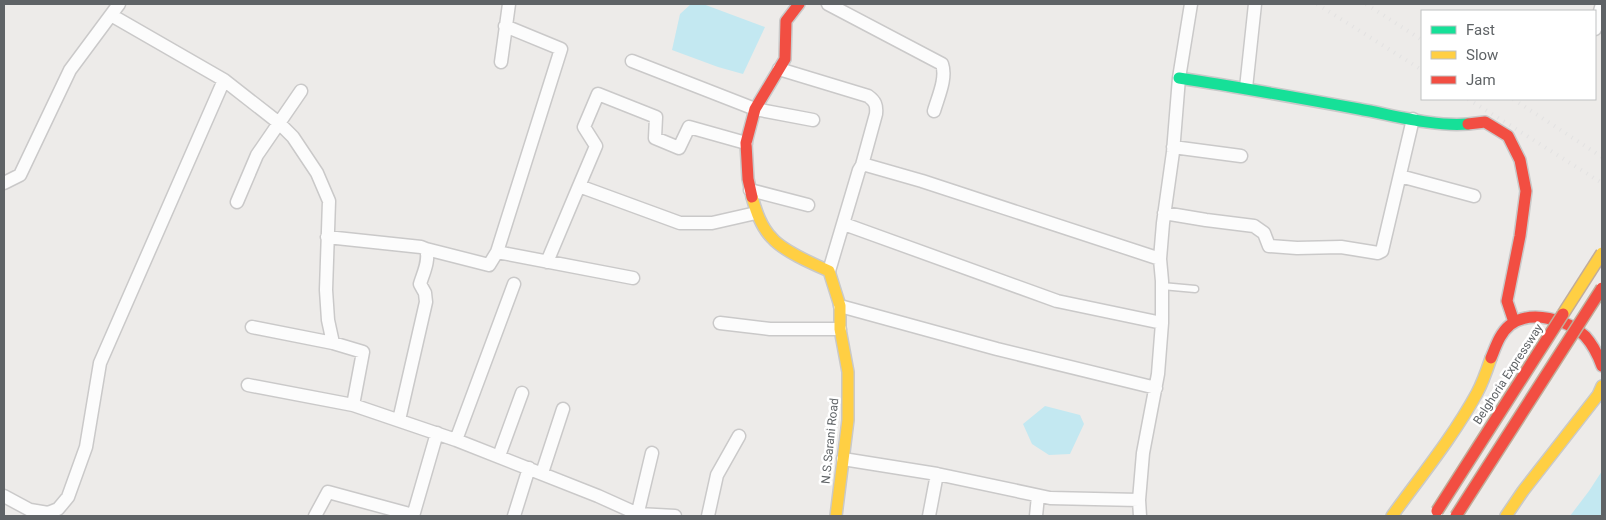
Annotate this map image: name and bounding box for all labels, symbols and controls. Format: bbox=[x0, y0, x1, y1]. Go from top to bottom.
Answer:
legend bbox=[1421, 10, 1596, 100]
text: Fast bbox=[1466, 21, 1495, 39]
text: Slow bbox=[1466, 46, 1498, 64]
text: Jam bbox=[1466, 71, 1496, 89]
street label: Belghoria Expressway bbox=[1470, 321, 1546, 427]
street label: N.S.Sarani Road bbox=[819, 397, 841, 485]

